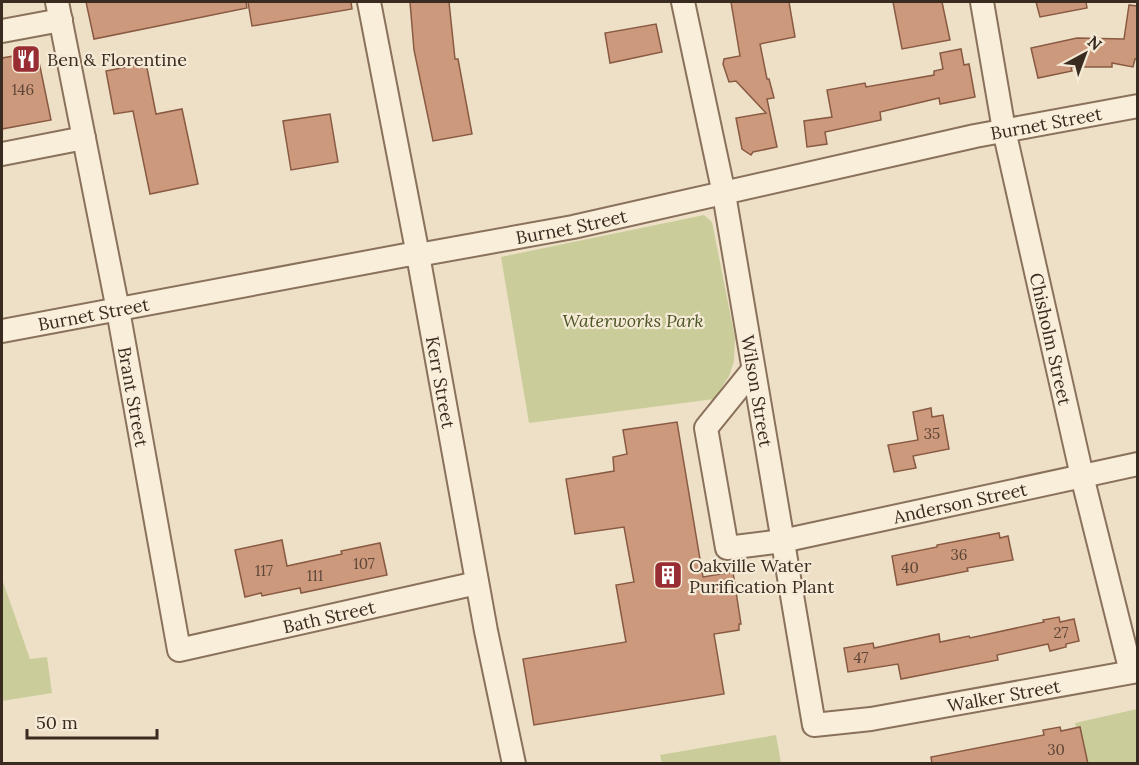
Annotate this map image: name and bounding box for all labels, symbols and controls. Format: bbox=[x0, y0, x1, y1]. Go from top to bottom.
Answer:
north arrow bbox=[1055, 24, 1115, 84]
text: N bbox=[1084, 31, 1106, 54]
restaurant icon: Ben & Florentine bbox=[10, 43, 42, 75]
place label: Ben & Florentine bbox=[47, 48, 187, 71]
house number: 146 bbox=[12, 80, 34, 99]
street label: Burnet Street bbox=[988, 101, 1104, 144]
street label: Burnet Street bbox=[514, 204, 629, 249]
street label: Chisholm Street bbox=[1025, 271, 1077, 407]
street label: Burnet Street bbox=[36, 292, 151, 336]
park label: Waterworks Park bbox=[562, 309, 704, 332]
street label: Wilson Street bbox=[737, 333, 778, 449]
street label: Kerr Street bbox=[421, 334, 461, 430]
street label: Brant Street bbox=[113, 345, 154, 449]
house number: 35 bbox=[924, 424, 940, 443]
street label: Anderson Street bbox=[890, 477, 1029, 528]
house number: 36 bbox=[950, 545, 968, 564]
house number: 107 bbox=[353, 554, 375, 573]
place label: Oakville Water Purification Plant bbox=[689, 554, 834, 598]
house number: 40 bbox=[901, 558, 919, 577]
building icon: Oakville Water Purification Plant bbox=[652, 559, 684, 591]
house number: 117 bbox=[255, 561, 273, 580]
house number: 111 bbox=[307, 566, 323, 585]
street label: Bath Street bbox=[281, 595, 377, 638]
house number: 27 bbox=[1054, 623, 1069, 642]
house number: 47 bbox=[853, 648, 869, 667]
street label: Walker Street bbox=[945, 674, 1062, 717]
scale bar bbox=[27, 702, 158, 740]
text: 50 m bbox=[36, 711, 78, 734]
house number: 30 bbox=[1047, 740, 1065, 759]

